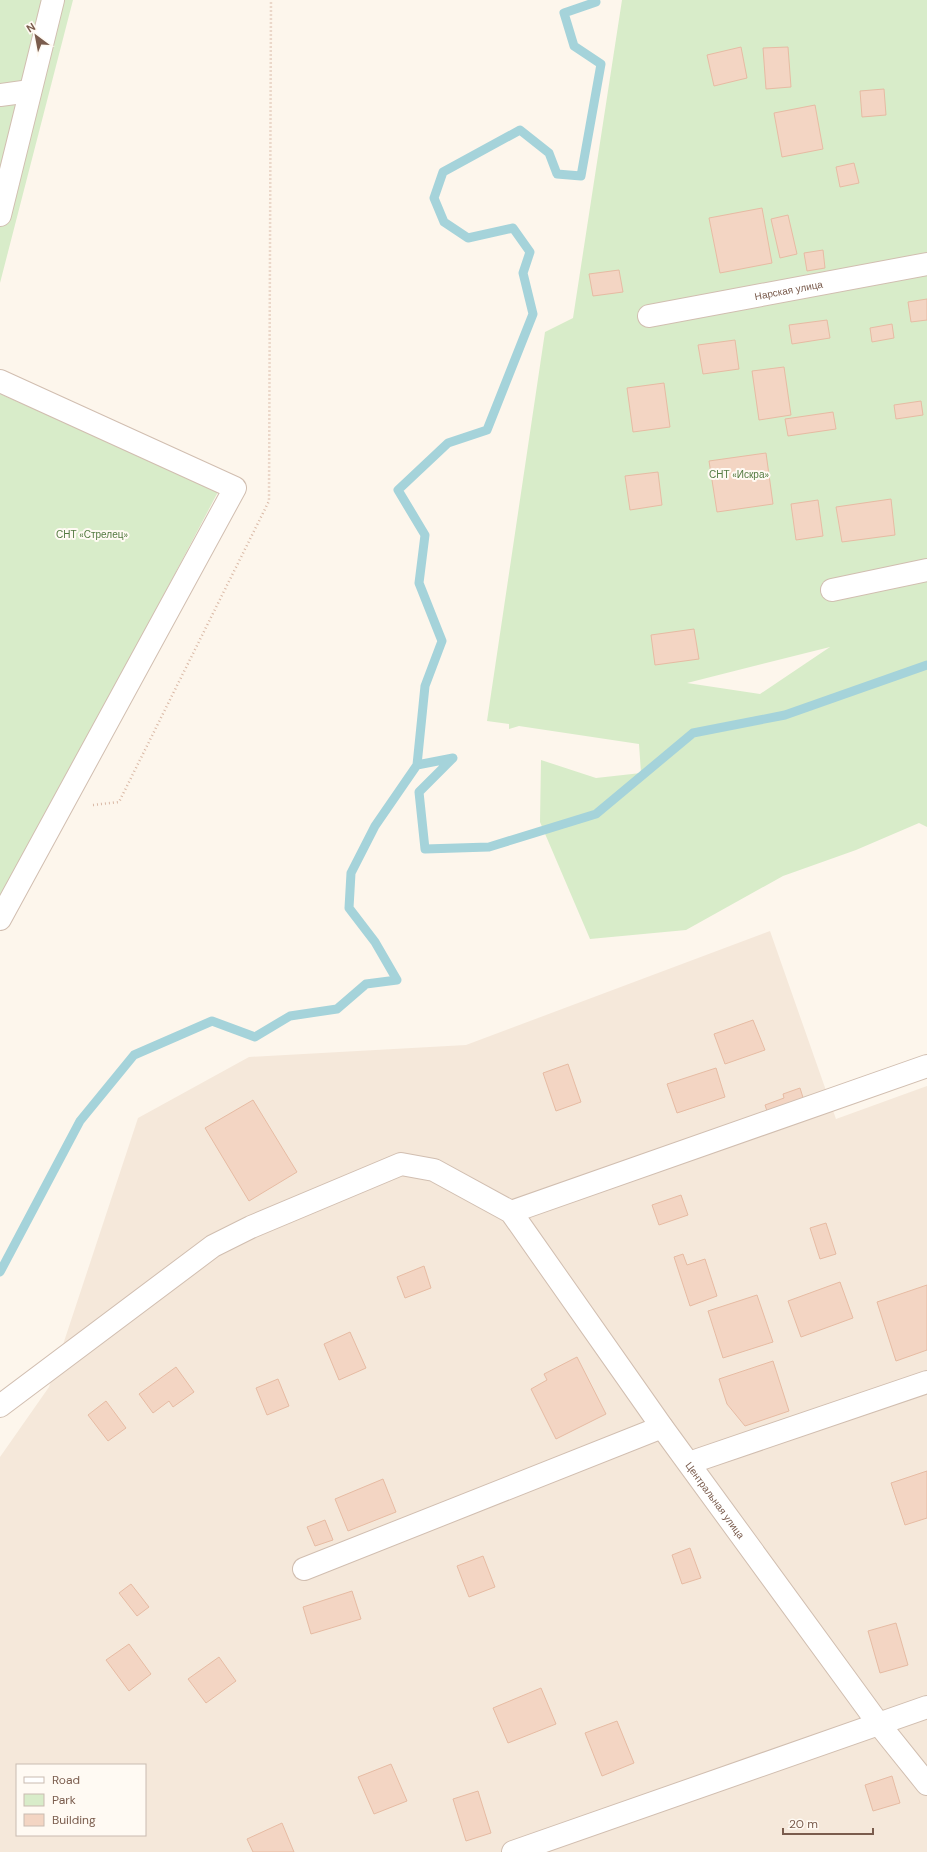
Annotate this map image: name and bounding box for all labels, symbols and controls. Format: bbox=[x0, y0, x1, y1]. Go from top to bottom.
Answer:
north arrow bbox=[16, 16, 56, 56]
text: N bbox=[24, 19, 38, 36]
street label: Нарская улица bbox=[753, 278, 824, 303]
park label: СНТ «Искра» bbox=[709, 468, 769, 481]
park label: СНТ «Стрелец» bbox=[56, 528, 128, 541]
street label: Центральная улица bbox=[683, 1459, 748, 1542]
legend bbox=[16, 1764, 146, 1836]
text: Road bbox=[52, 1772, 80, 1788]
text: Park bbox=[52, 1792, 76, 1808]
scale bar bbox=[783, 1810, 873, 1836]
text: Building bbox=[52, 1812, 96, 1828]
text: 20 m bbox=[789, 1816, 818, 1832]

